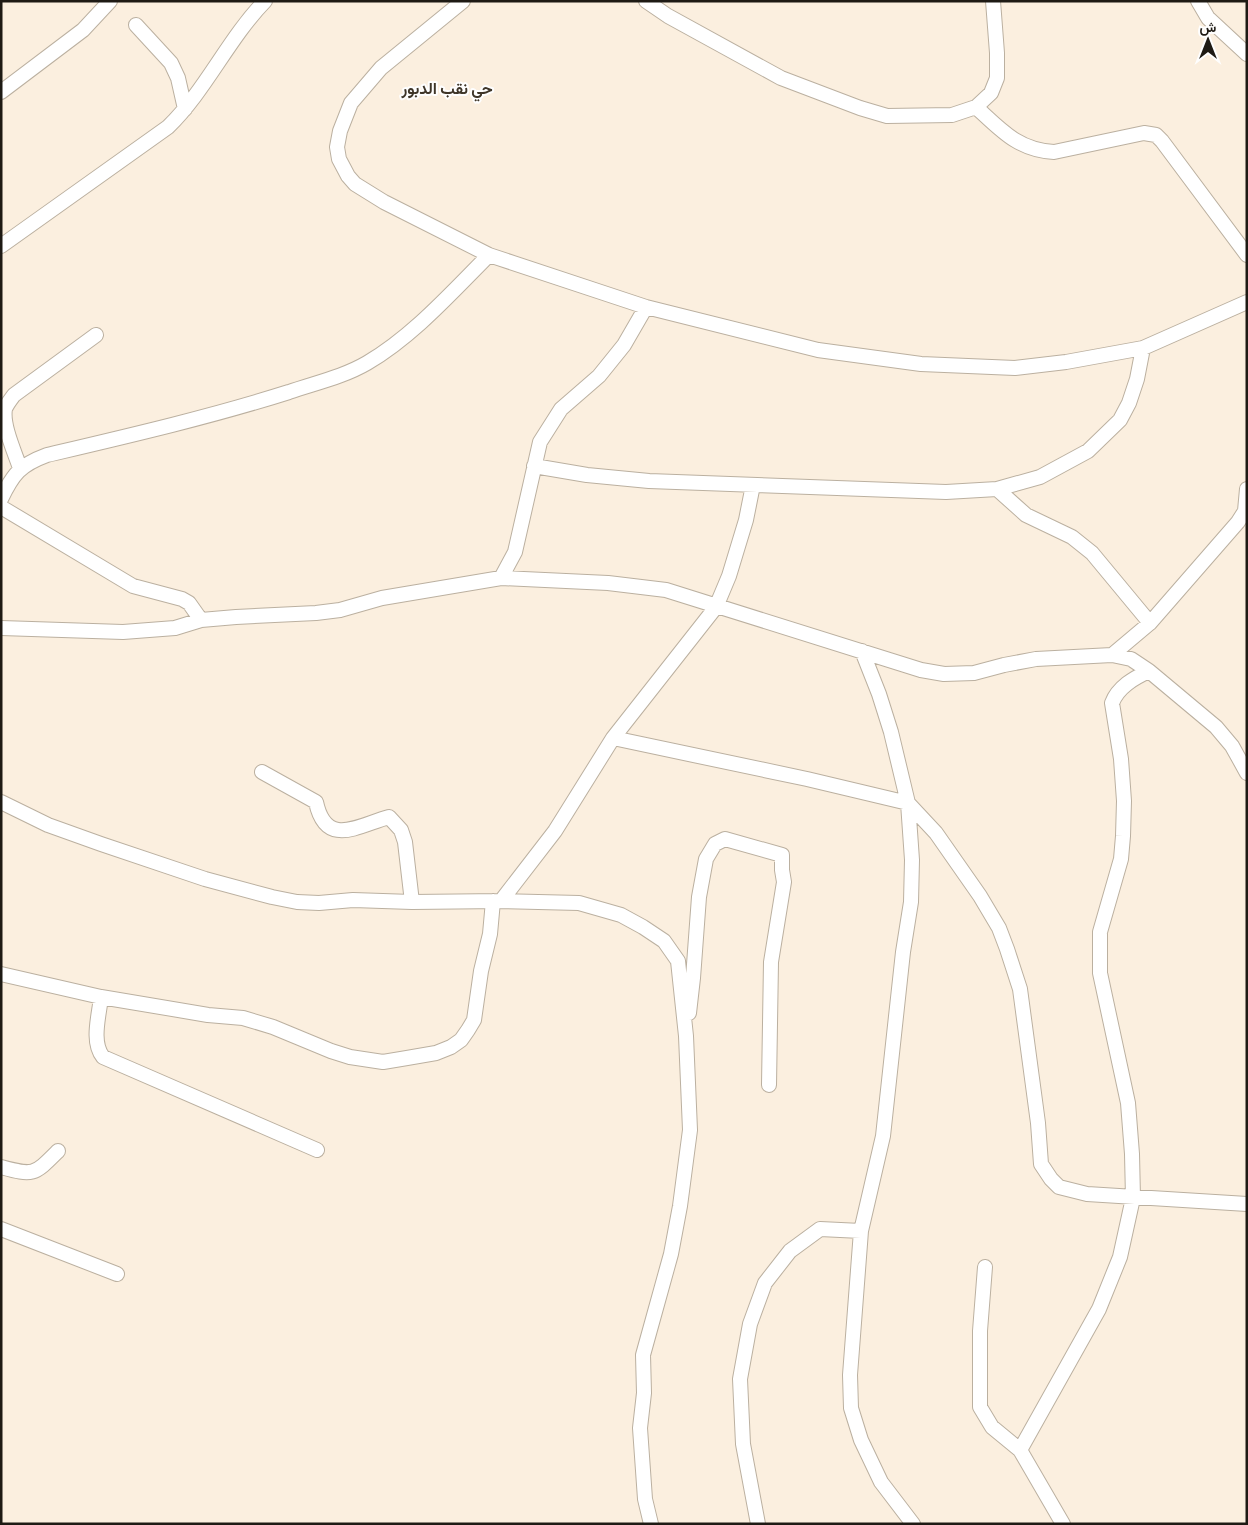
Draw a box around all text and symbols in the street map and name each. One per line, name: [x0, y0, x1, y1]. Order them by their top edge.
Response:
north arrow: [1183, 15, 1233, 65]
text: ش: [1200, 18, 1217, 36]
district label: حي نقب الدبور: [400, 78, 493, 102]

